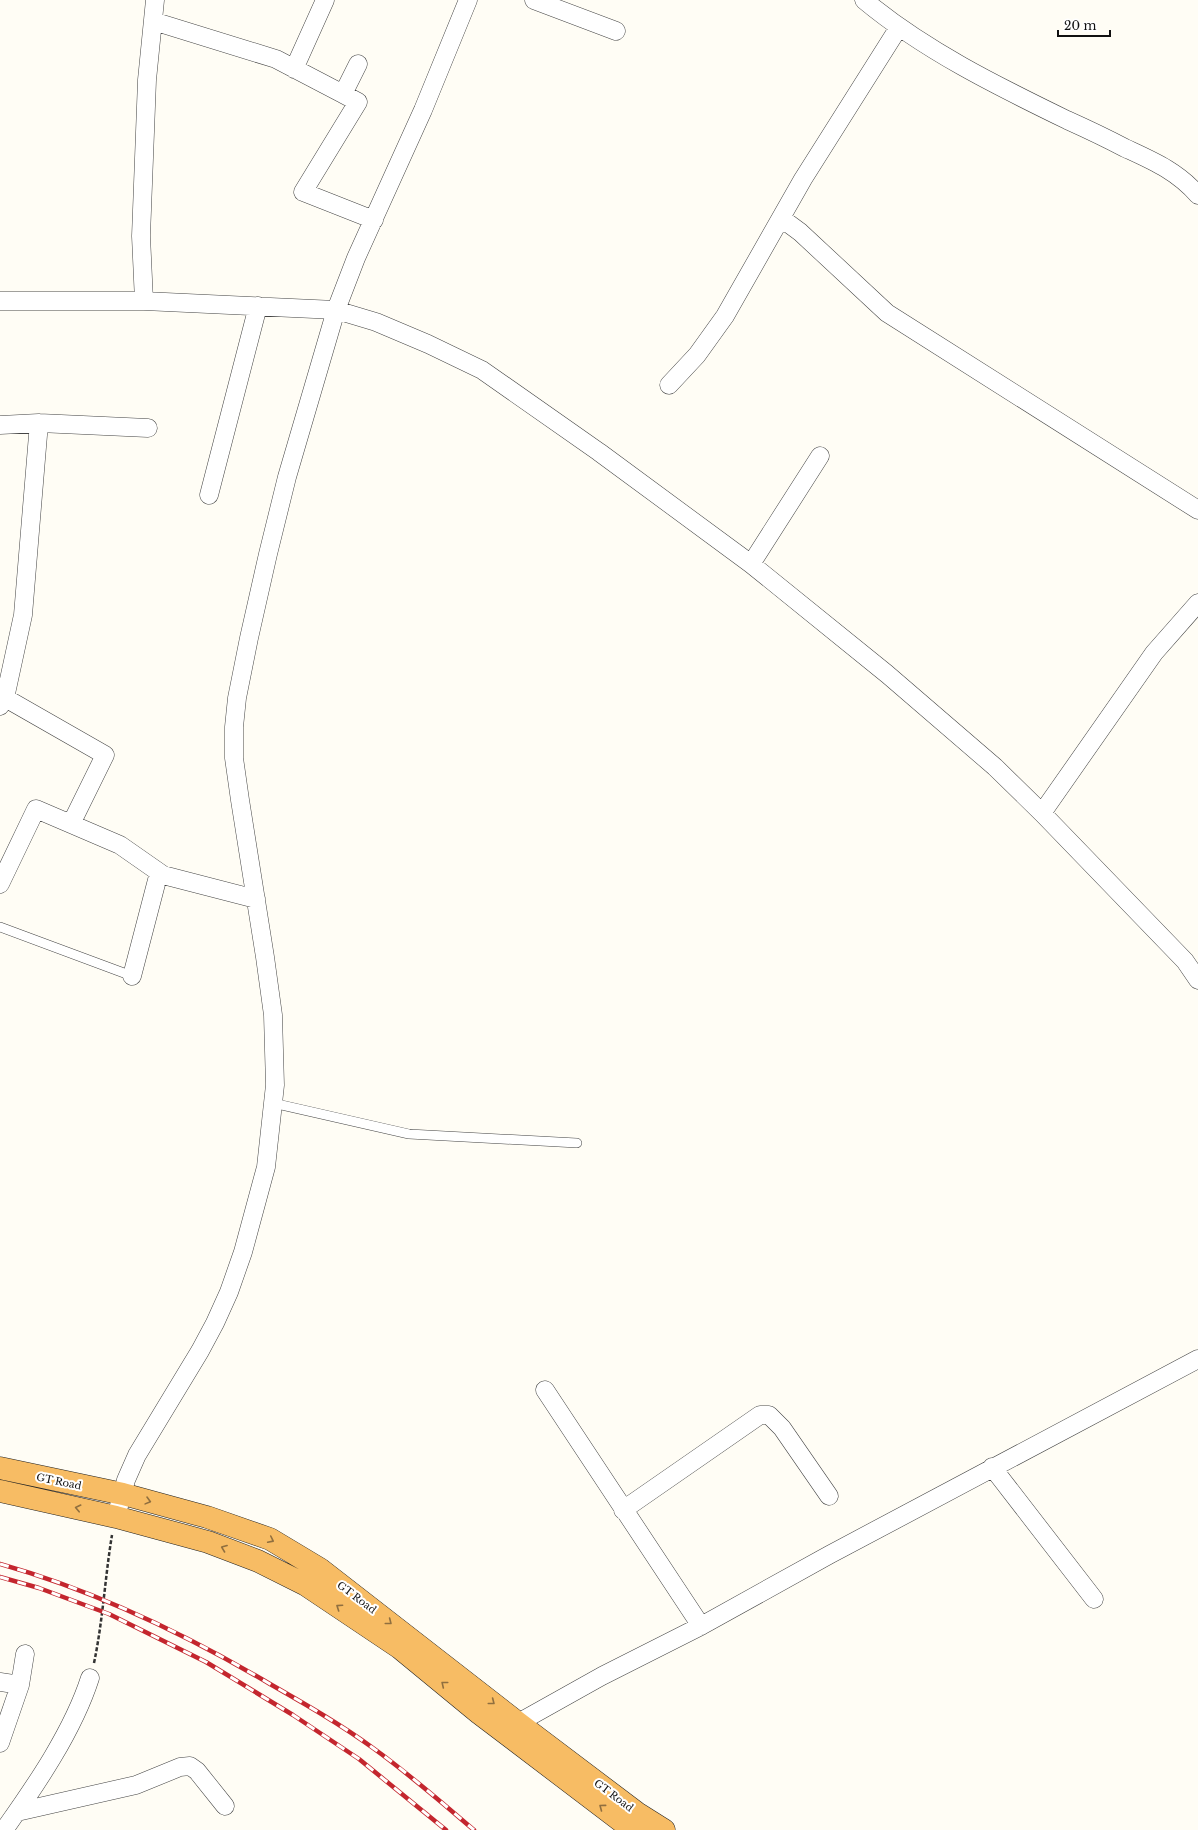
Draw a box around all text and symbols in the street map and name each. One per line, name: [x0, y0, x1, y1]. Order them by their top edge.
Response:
scale bar: [1058, 12, 1110, 38]
text: 20 m: [1064, 18, 1096, 33]
street label: GT Road: [35, 1470, 83, 1493]
one-way arrow: [144, 1496, 151, 1504]
one-way arrow: [74, 1505, 81, 1513]
one-way arrow: [267, 1536, 274, 1543]
one-way arrow: [221, 1545, 228, 1553]
street label: GT Road: [335, 1578, 379, 1617]
one-way arrow: [337, 1605, 344, 1612]
one-way arrow: [385, 1617, 392, 1624]
one-way arrow: [441, 1682, 449, 1689]
one-way arrow: [487, 1698, 494, 1705]
street label: GT Road: [592, 1776, 636, 1815]
one-way arrow: [600, 1804, 607, 1811]

